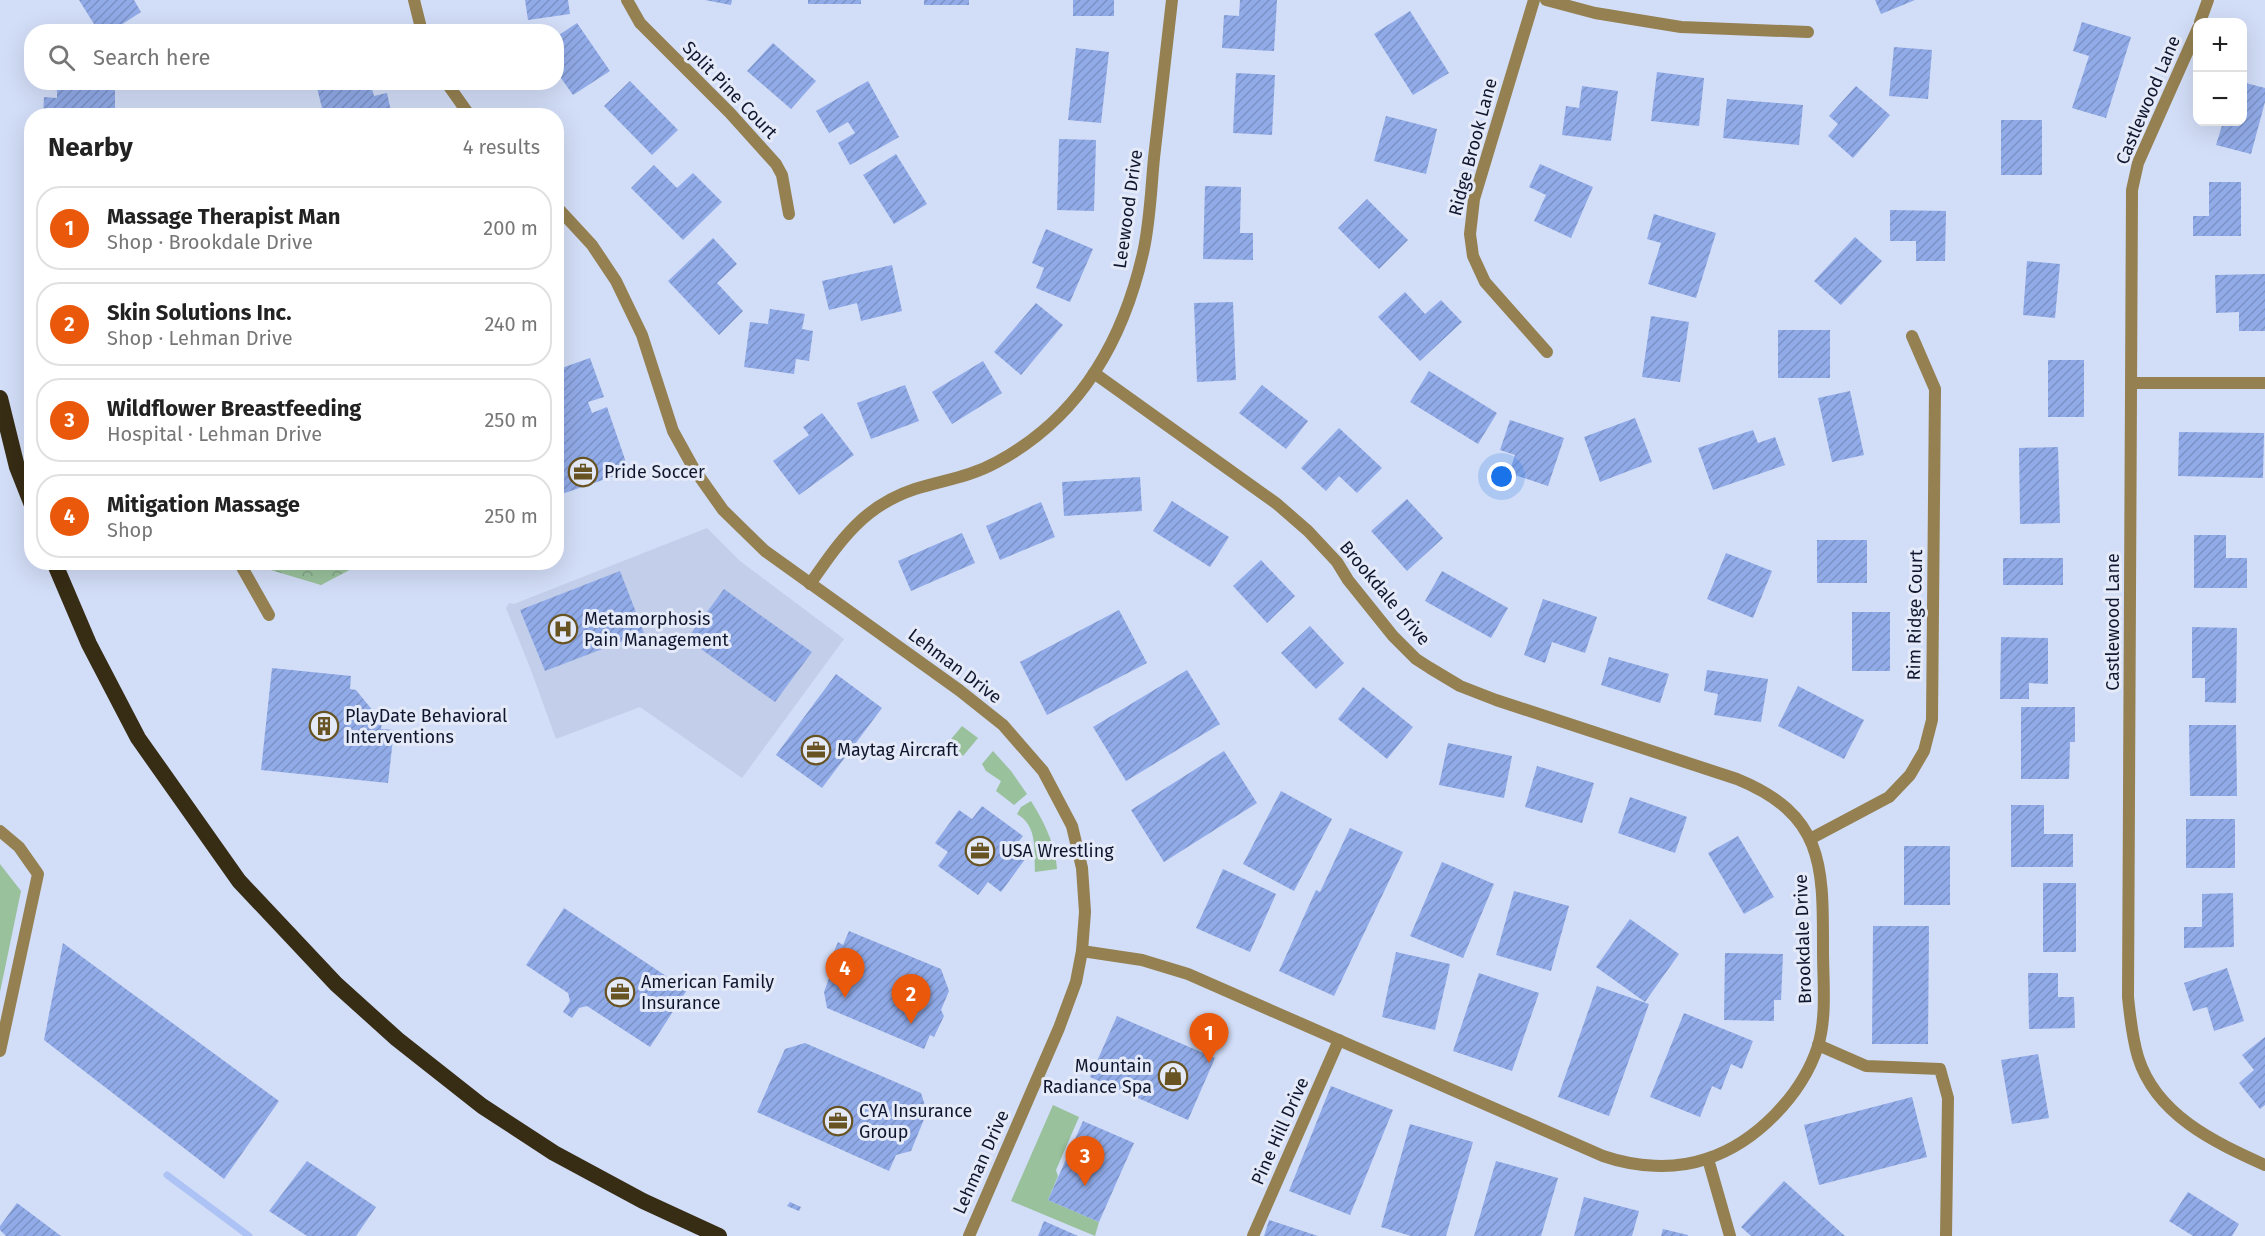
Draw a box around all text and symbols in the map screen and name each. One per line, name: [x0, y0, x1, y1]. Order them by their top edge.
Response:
map controls: [2193, 18, 2247, 126]
button: +: [2193, 18, 2247, 72]
search box: [24, 24, 564, 90]
street label: Castlewood Lane: [2111, 32, 2185, 168]
street label: Split Pine Court: [678, 37, 782, 144]
icon: search: [45, 41, 78, 74]
text: Search here: [93, 44, 211, 71]
button: −: [2193, 72, 2247, 126]
street label: Ridge Brook Lane: [1444, 76, 1502, 218]
text: Nearby: [48, 132, 133, 163]
text: 4 results: [463, 135, 540, 159]
street label: Leewood Drive: [1109, 148, 1147, 270]
text: Massage Therapist Man: [107, 203, 340, 230]
text: 1: [65, 216, 74, 240]
text: 200 m: [483, 216, 538, 240]
text: Shop · Brookdale Drive: [107, 230, 313, 254]
text: Skin Solutions Inc.: [107, 299, 292, 326]
text: 2: [64, 312, 75, 336]
text: 240 m: [484, 312, 538, 336]
text: Shop · Lehman Drive: [107, 326, 293, 350]
text: Wildflower Breastfeeding: [107, 395, 361, 422]
text: 3: [64, 408, 75, 432]
text: 250 m: [484, 408, 538, 432]
text: Hospital · Lehman Drive: [107, 422, 322, 446]
office icon: Pride Soccer: [567, 456, 599, 488]
place label: Pride Soccer: [604, 461, 705, 483]
your location: [1487, 462, 1516, 491]
text: Mitigation Massage: [107, 491, 300, 518]
text: 4: [64, 504, 75, 528]
text: 250 m: [484, 504, 538, 528]
text: Shop: [107, 518, 153, 542]
street label: Brookdale Drive: [1335, 536, 1435, 650]
street label: Rim Ridge Court: [1903, 549, 1927, 681]
street label: Castlewood Lane: [2102, 553, 2124, 691]
place label: Metamorphosis Pain Management: [584, 608, 729, 651]
hospital icon: Metamorphosis Pain Management: [547, 613, 579, 645]
street label: Lehman Drive: [904, 624, 1006, 708]
place label: PlayDate Behavioral Interventions: [345, 705, 507, 748]
building icon: PlayDate Behavioral Interventions: [308, 710, 340, 742]
office icon: Maytag Aircraft: [800, 734, 832, 766]
place label: Maytag Aircraft: [837, 739, 959, 761]
office icon: USA Wrestling: [964, 835, 996, 867]
place label: USA Wrestling: [1001, 840, 1114, 862]
street label: Brookdale Drive: [1790, 874, 1816, 1004]
pin: 4: [826, 948, 864, 998]
place label: American Family Insurance: [641, 971, 774, 1014]
pin: 2: [892, 974, 930, 1024]
office icon: American Family Insurance: [604, 976, 636, 1008]
pin: 1: [1190, 1014, 1228, 1063]
place label: Mountain Radiance Spa: [1042, 1055, 1152, 1098]
shop icon: Mountain Radiance Spa: [1157, 1060, 1189, 1092]
street label: Pine Hill Drive: [1246, 1074, 1314, 1188]
place label: CYA Insurance Group: [859, 1100, 972, 1143]
office icon: CYA Insurance Group: [822, 1105, 854, 1137]
street label: Lehman Drive: [948, 1107, 1014, 1217]
pin: 3: [1066, 1136, 1104, 1186]

